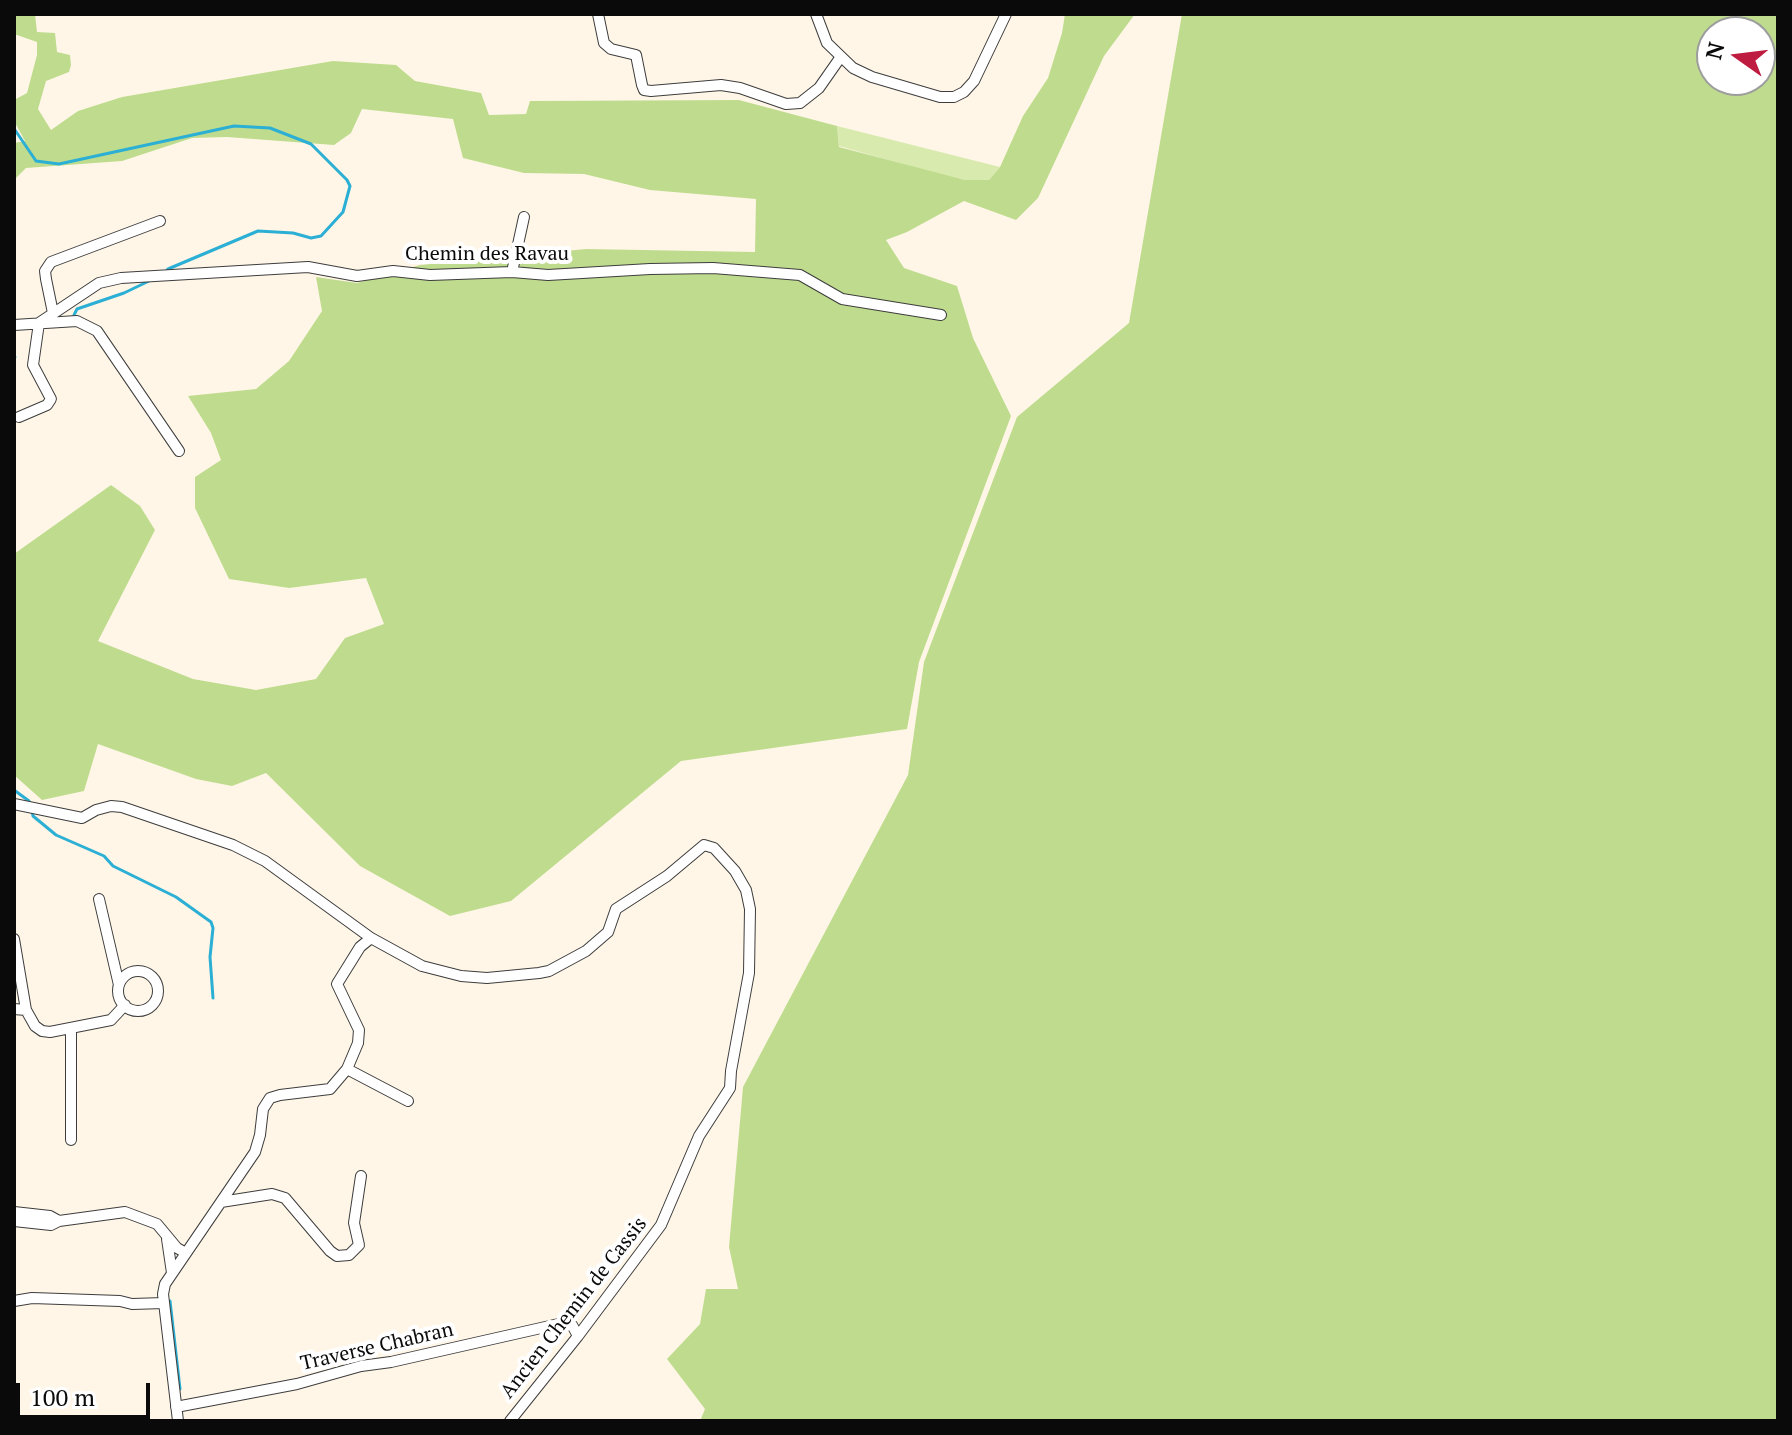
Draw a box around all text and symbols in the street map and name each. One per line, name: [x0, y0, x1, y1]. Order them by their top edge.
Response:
north arrow: [1696, 16, 1776, 96]
text: N: [1698, 39, 1730, 62]
street label: Chemin des Ravau: [405, 242, 569, 266]
street label: Ancien Chemin de Cassis: [496, 1213, 652, 1403]
street label: Traverse Chabran: [298, 1318, 456, 1376]
scale bar: [20, 1367, 154, 1417]
text: 100 m: [30, 1381, 95, 1413]

